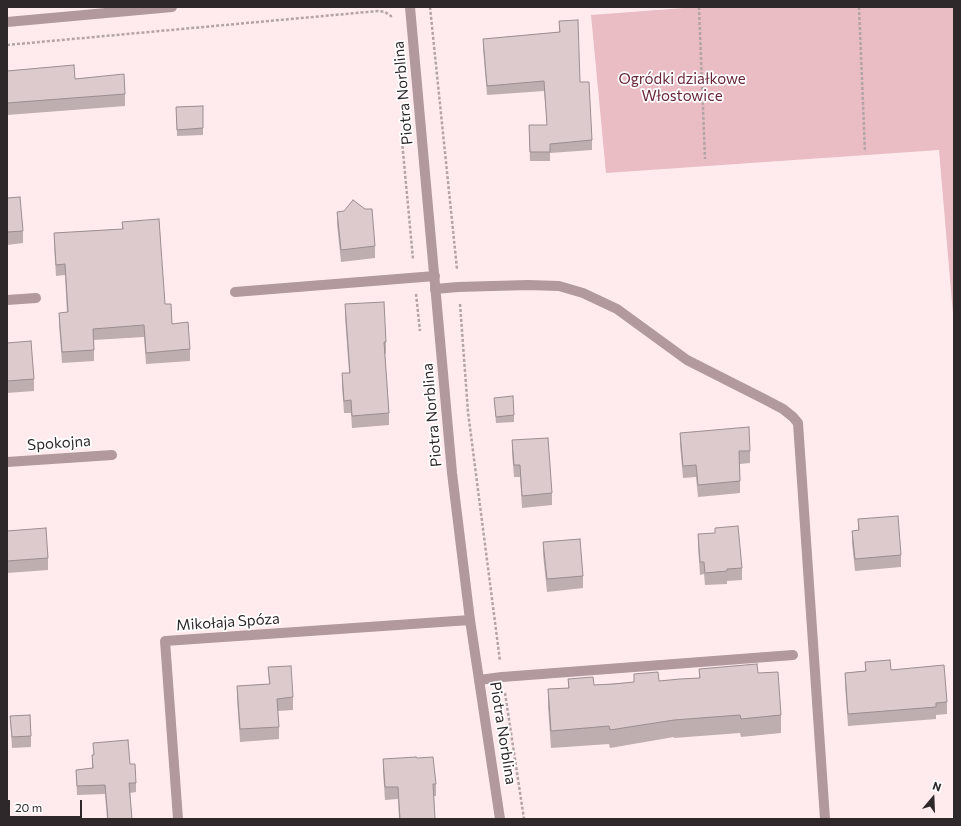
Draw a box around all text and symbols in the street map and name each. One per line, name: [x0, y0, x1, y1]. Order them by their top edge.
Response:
street label: Piotra Norblina: [389, 40, 417, 146]
park label: Ogródki działkowe Włostowice: [618, 70, 746, 105]
street label: Piotra Norblina: [418, 362, 446, 468]
street label: Spokojna: [27, 432, 91, 454]
street label: Mikołaja Spóza: [176, 609, 280, 635]
street label: Piotra Norblina: [486, 680, 520, 786]
north arrow: [913, 778, 953, 818]
text: N: [931, 779, 943, 794]
scale bar: [10, 792, 84, 818]
text: 20 m: [15, 800, 42, 814]

